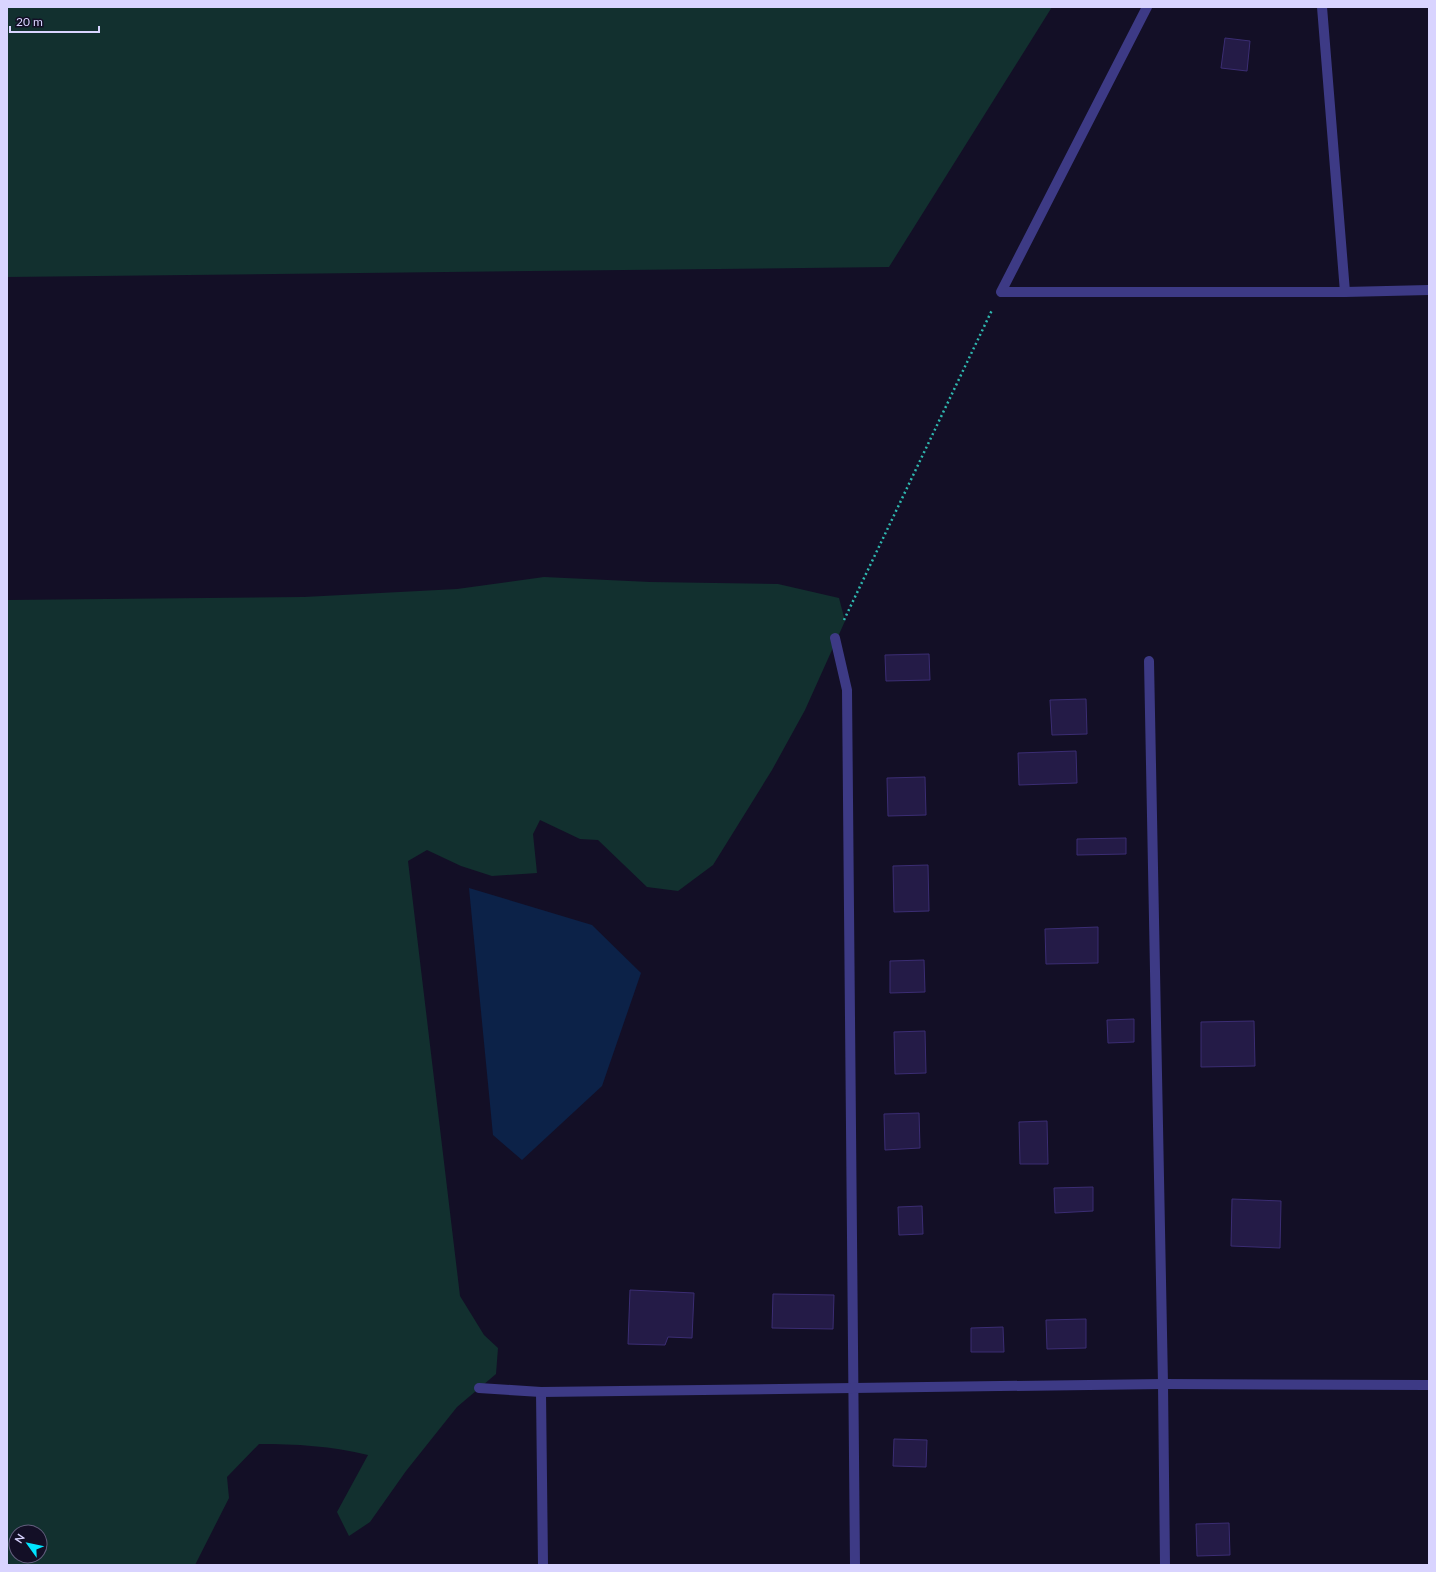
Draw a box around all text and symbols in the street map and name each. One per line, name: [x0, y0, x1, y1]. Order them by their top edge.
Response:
scale bar: [10, 8, 99, 34]
text: 20 m: [16, 14, 43, 29]
north arrow: [8, 1524, 48, 1564]
text: N: [11, 1531, 27, 1545]

